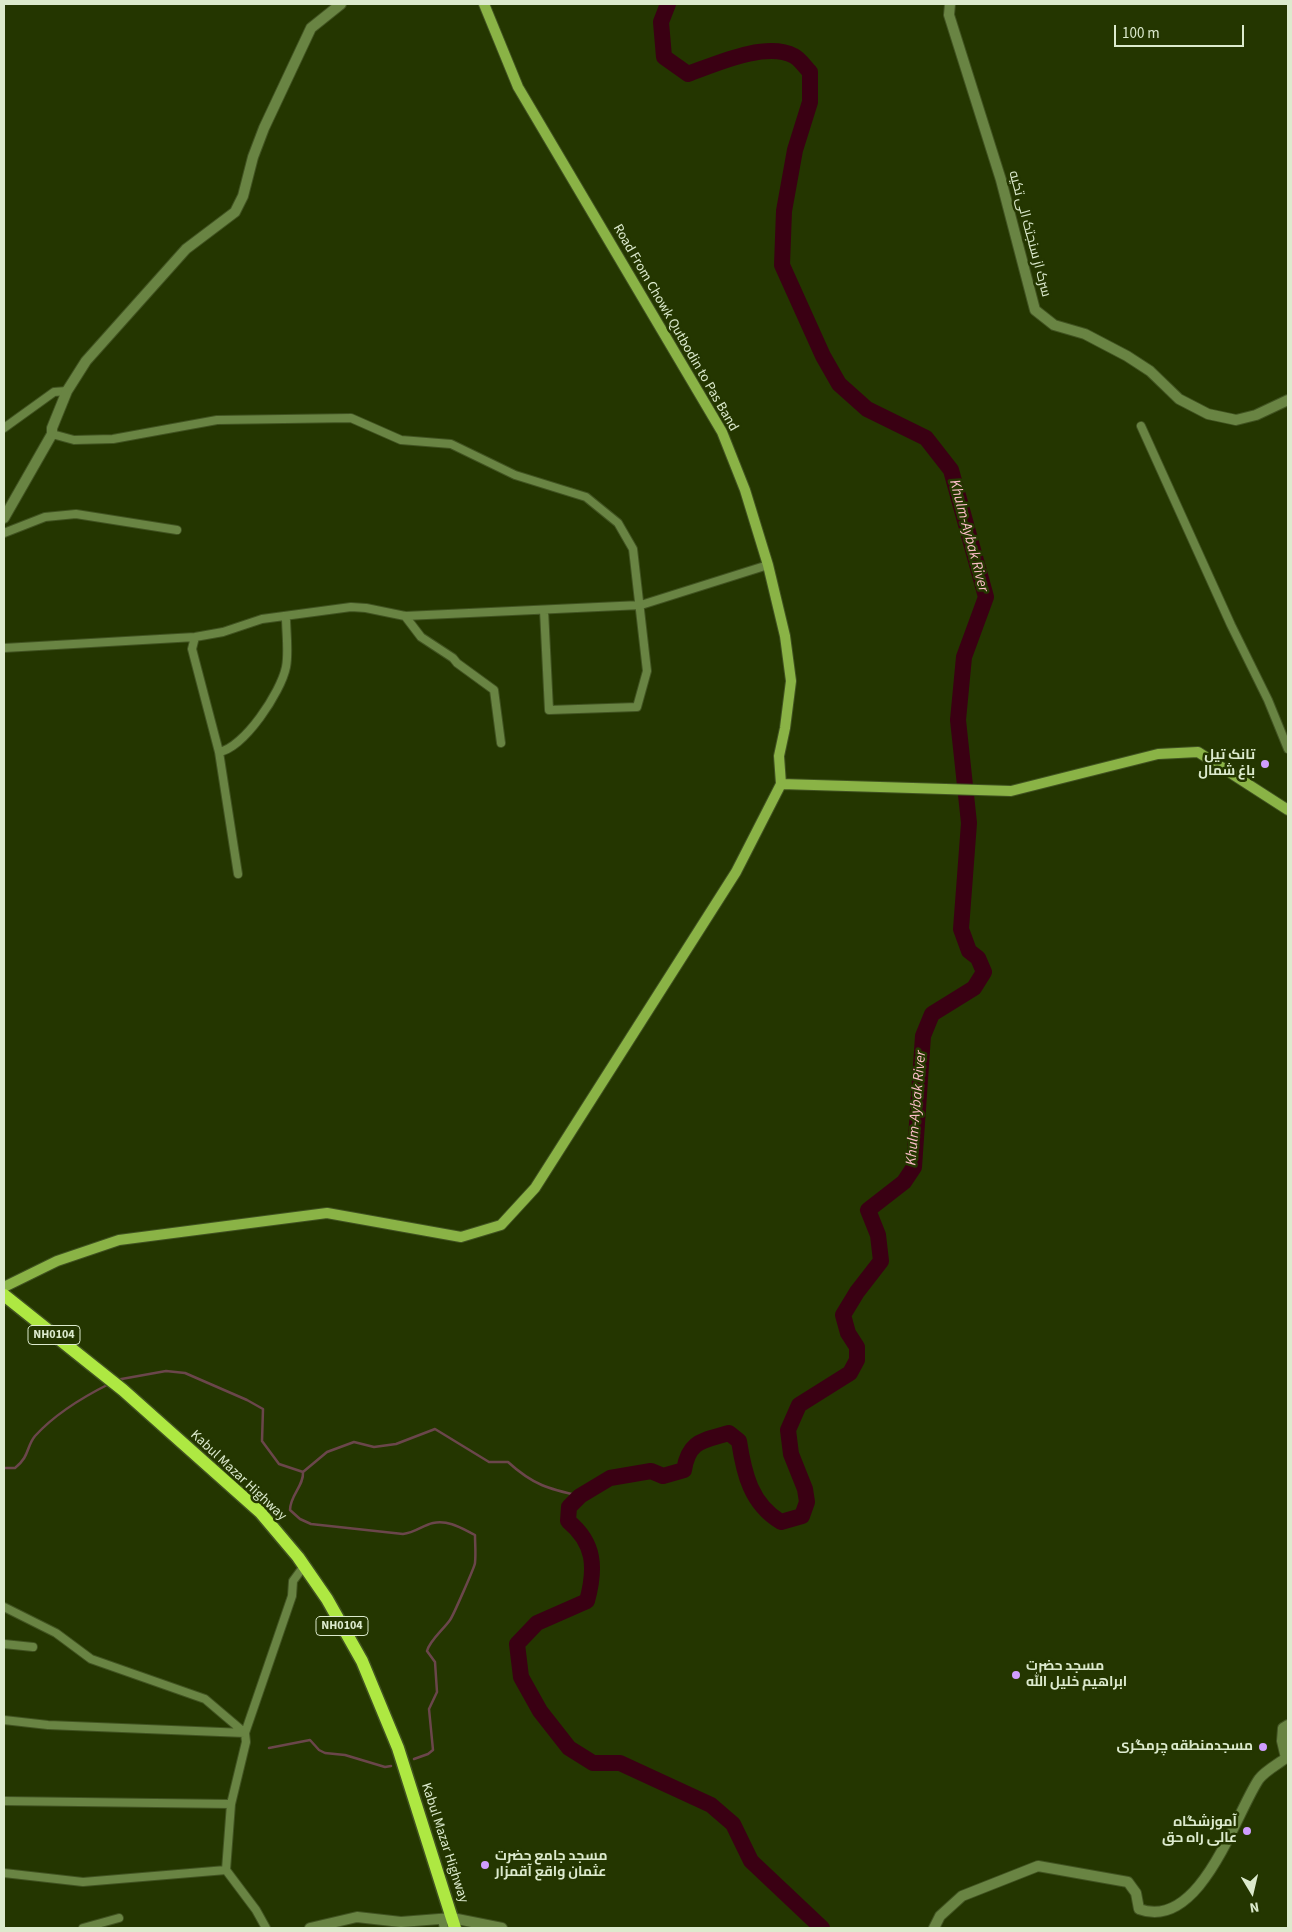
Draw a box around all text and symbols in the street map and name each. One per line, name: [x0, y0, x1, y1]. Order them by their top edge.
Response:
scale bar: [1117, 15, 1247, 47]
text: 100 m: [1122, 23, 1160, 44]
street label: سرک از سنجتک الی تکیه: [1004, 169, 1054, 299]
street label: Road From Chowk Qutbodin to Pas Band: [609, 221, 741, 435]
water label: Khulm-Aybak River: [944, 478, 992, 594]
place label: تانک تیل باغ شمال: [1198, 748, 1255, 780]
marker: تانک تیل باغ شمال: [1259, 758, 1271, 770]
water label: Khulm-Aybak River: [903, 1050, 931, 1166]
road number: NH0104: [28, 1326, 80, 1344]
street label: Kabul Mazar Highway: [186, 1427, 290, 1525]
road number: NH0104: [316, 1616, 368, 1635]
place label: مسجد حضرت ابراهیم خلیل الله: [1026, 1659, 1127, 1691]
marker: مسجد حضرت ابراهیم خلیل الله: [1010, 1669, 1022, 1681]
place label: مسجدمنطقه چرمگری: [1117, 1739, 1253, 1755]
marker: مسجدمنطقه چرمگری: [1257, 1741, 1269, 1753]
street label: Kabul Mazar Highway: [417, 1781, 471, 1905]
place label: آموزشگاه عالی راه حق: [1162, 1815, 1237, 1848]
marker: آموزشگاه عالی راه حق: [1241, 1825, 1253, 1837]
place label: مسجد جامع حضرت عثمان واقع آقمزار: [495, 1849, 607, 1881]
marker: مسجد جامع حضرت عثمان واقع آقمزار: [479, 1859, 491, 1871]
north arrow: [1227, 1867, 1277, 1917]
text: N: [1248, 1896, 1261, 1917]

